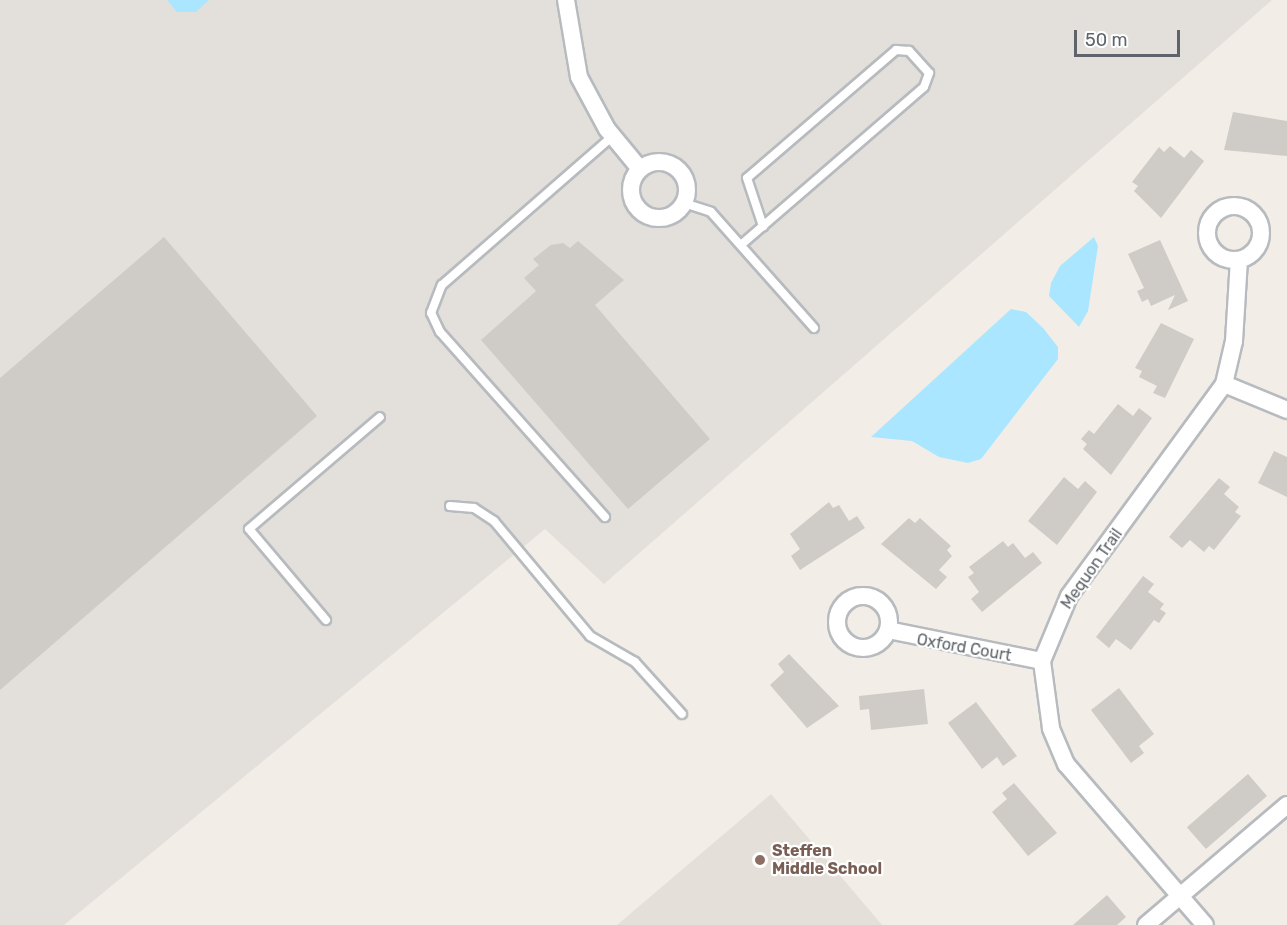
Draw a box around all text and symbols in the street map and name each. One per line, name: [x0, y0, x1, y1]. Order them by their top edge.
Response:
scale bar: [1077, 18, 1184, 56]
text: 50 m: [1085, 29, 1128, 51]
street label: Mequon Trail: [1057, 525, 1127, 613]
street label: Oxford Court: [915, 630, 1013, 666]
place label: Steffen Middle School: [772, 841, 882, 879]
marker: Steffen Middle School: [753, 853, 767, 867]

